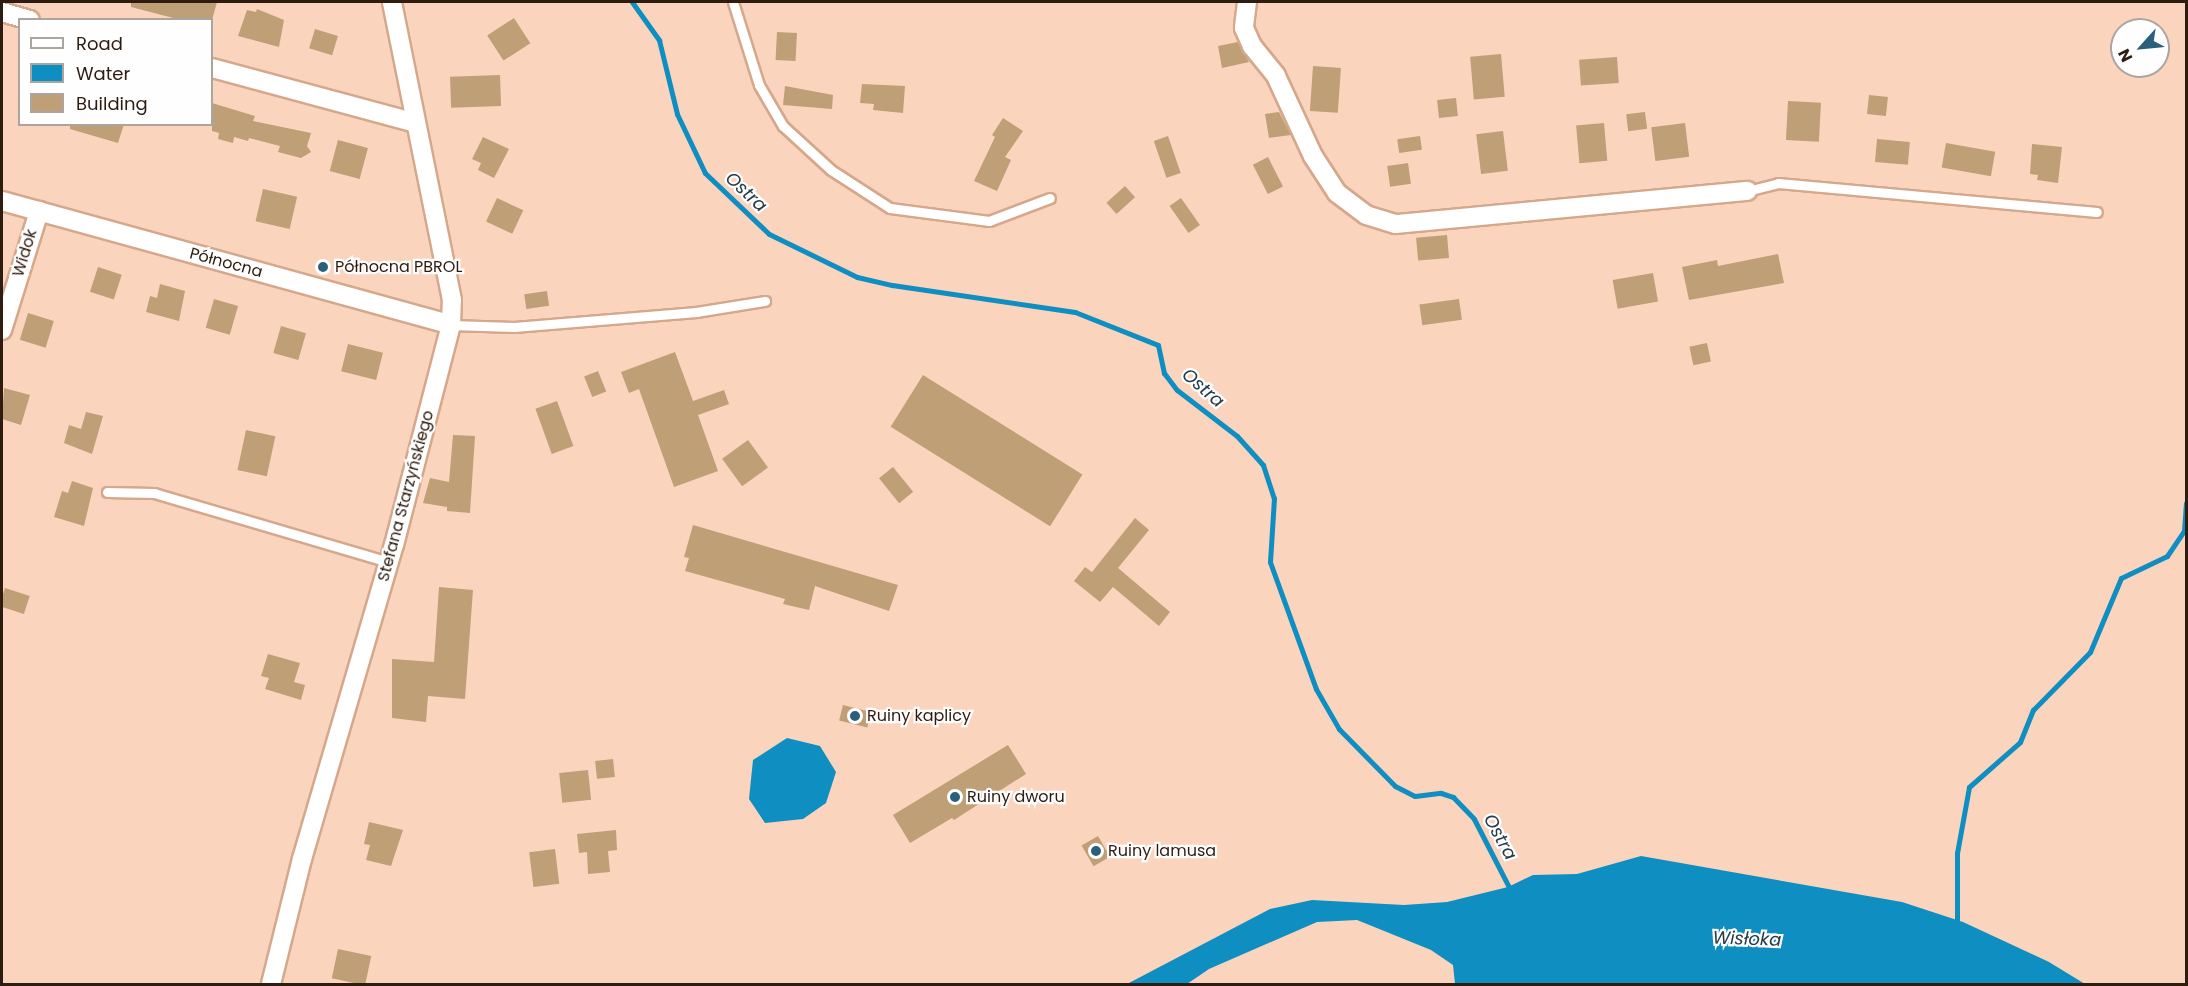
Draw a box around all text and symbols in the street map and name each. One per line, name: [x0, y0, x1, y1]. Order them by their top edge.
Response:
legend: [18, 18, 213, 126]
north arrow: [2110, 18, 2170, 78]
text: Road: [76, 31, 123, 56]
text: N: [2112, 45, 2138, 66]
text: Water: [76, 61, 130, 86]
text: Building: [76, 91, 148, 116]
water label: Ostra: [721, 167, 771, 217]
street label: Widok: [9, 227, 41, 279]
street label: Północna: [187, 244, 265, 282]
place label: Północna PBROL: [335, 257, 462, 277]
marker: Północna PBROL: [316, 260, 330, 274]
water label: Ostra: [1177, 364, 1229, 412]
street label: Stefana Starzyńskiego: [374, 408, 438, 584]
place label: Ruiny kaplicy: [867, 706, 971, 726]
marker: Ruiny kaplicy: [848, 709, 862, 723]
place label: Ruiny dworu: [967, 787, 1065, 807]
marker: Ruiny dworu: [948, 790, 962, 804]
water label: Ostra: [1479, 810, 1521, 864]
place label: Ruiny lamusa: [1108, 841, 1216, 861]
marker: Ruiny lamusa: [1089, 844, 1103, 858]
water label: Wisłoka: [1712, 927, 1782, 951]

